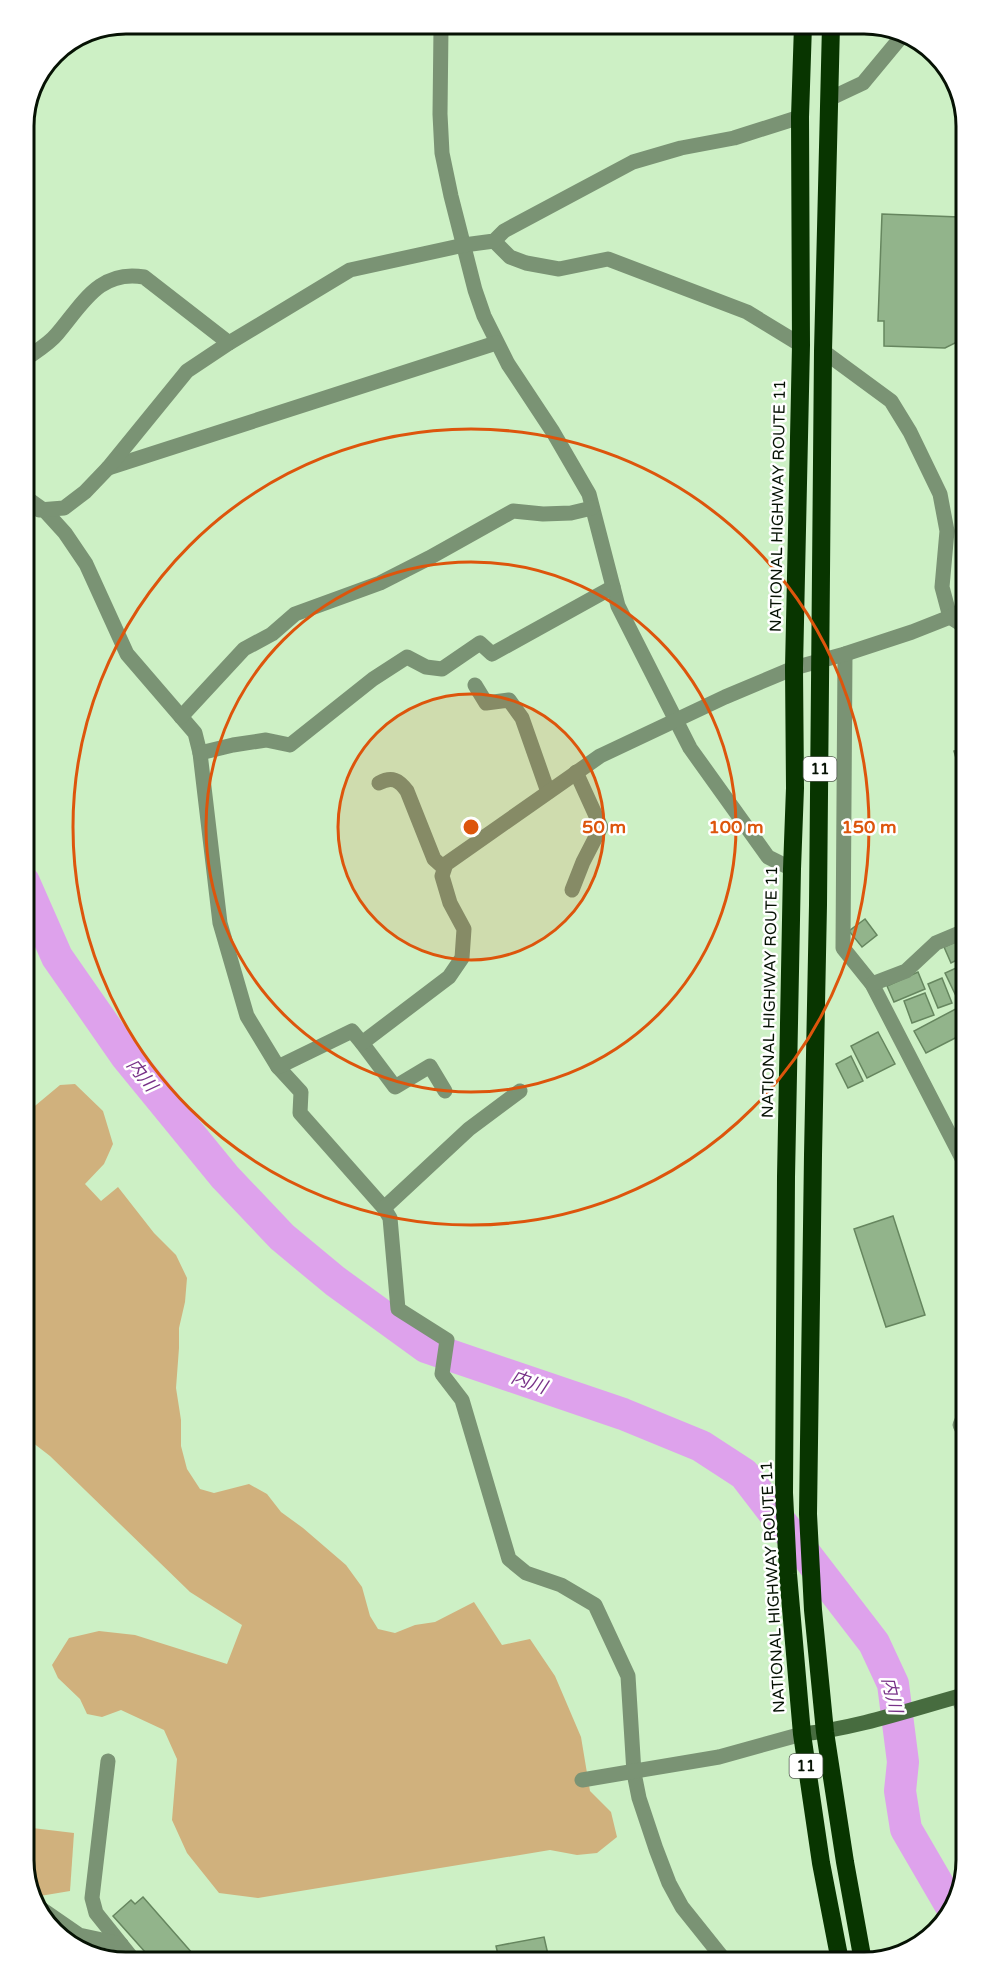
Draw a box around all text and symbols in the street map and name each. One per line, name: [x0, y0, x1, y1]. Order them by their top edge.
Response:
street label: NATIONAL HIGHWAY ROUTE 11: [766, 380, 790, 632]
road number: 11: [804, 757, 836, 781]
text: 50 m: [582, 816, 626, 838]
text: 100 m: [708, 816, 764, 838]
text: 150 m: [841, 816, 897, 838]
centre of rings: [461, 817, 481, 837]
street label: NATIONAL HIGHWAY ROUTE 11: [758, 866, 782, 1118]
water label: 内川: [122, 1054, 163, 1097]
water label: 内川: [508, 1366, 551, 1399]
street label: NATIONAL HIGHWAY ROUTE 11: [756, 1460, 790, 1714]
water label: 内川: [877, 1675, 907, 1717]
road number: 11: [790, 1754, 822, 1778]

